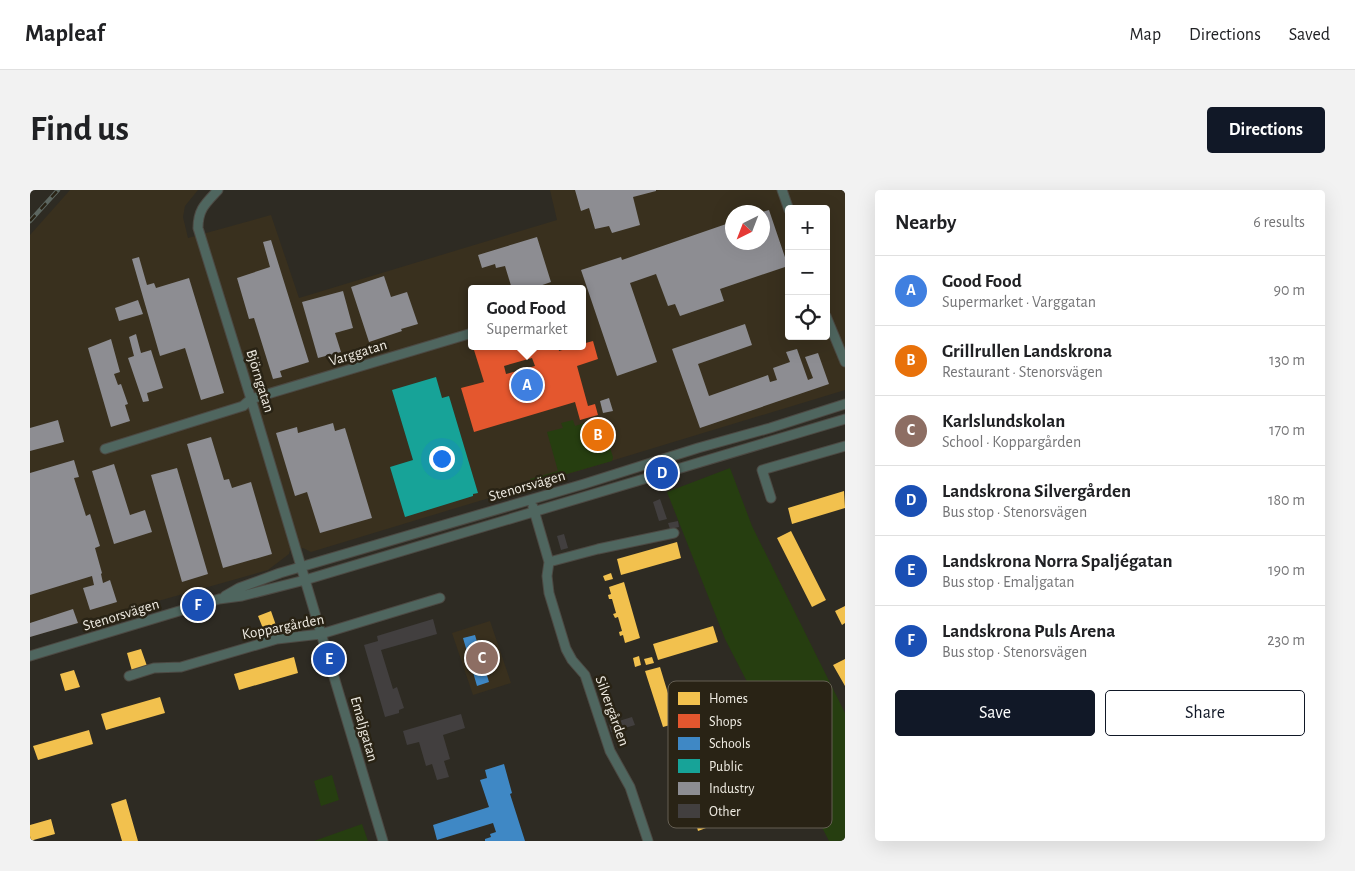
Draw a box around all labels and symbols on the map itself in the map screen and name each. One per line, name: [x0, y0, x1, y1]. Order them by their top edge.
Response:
north arrow: [725, 205, 770, 250]
street label: Varggatan: [327, 337, 389, 369]
street label: Björngatan: [243, 348, 277, 414]
pin: A: [511, 366, 543, 404]
pin: B: [582, 416, 614, 454]
your location: [429, 446, 455, 472]
pin: D: [646, 454, 678, 492]
street label: Stenorsvägen: [487, 468, 567, 504]
pin: F: [182, 586, 214, 624]
street label: Stenorsvägen: [81, 596, 161, 634]
street label: Koppargården: [241, 612, 325, 642]
pin: C: [466, 639, 498, 677]
pin: E: [313, 640, 345, 678]
street label: Silvergården: [592, 674, 632, 748]
legend: [668, 681, 832, 828]
text: Homes: [709, 692, 748, 706]
street label: Emaljgatan: [348, 695, 380, 763]
text: Shops: [709, 715, 742, 729]
text: Schools: [709, 737, 750, 751]
text: Public: [709, 760, 743, 774]
text: Industry: [709, 782, 755, 796]
text: Other: [709, 805, 741, 819]

